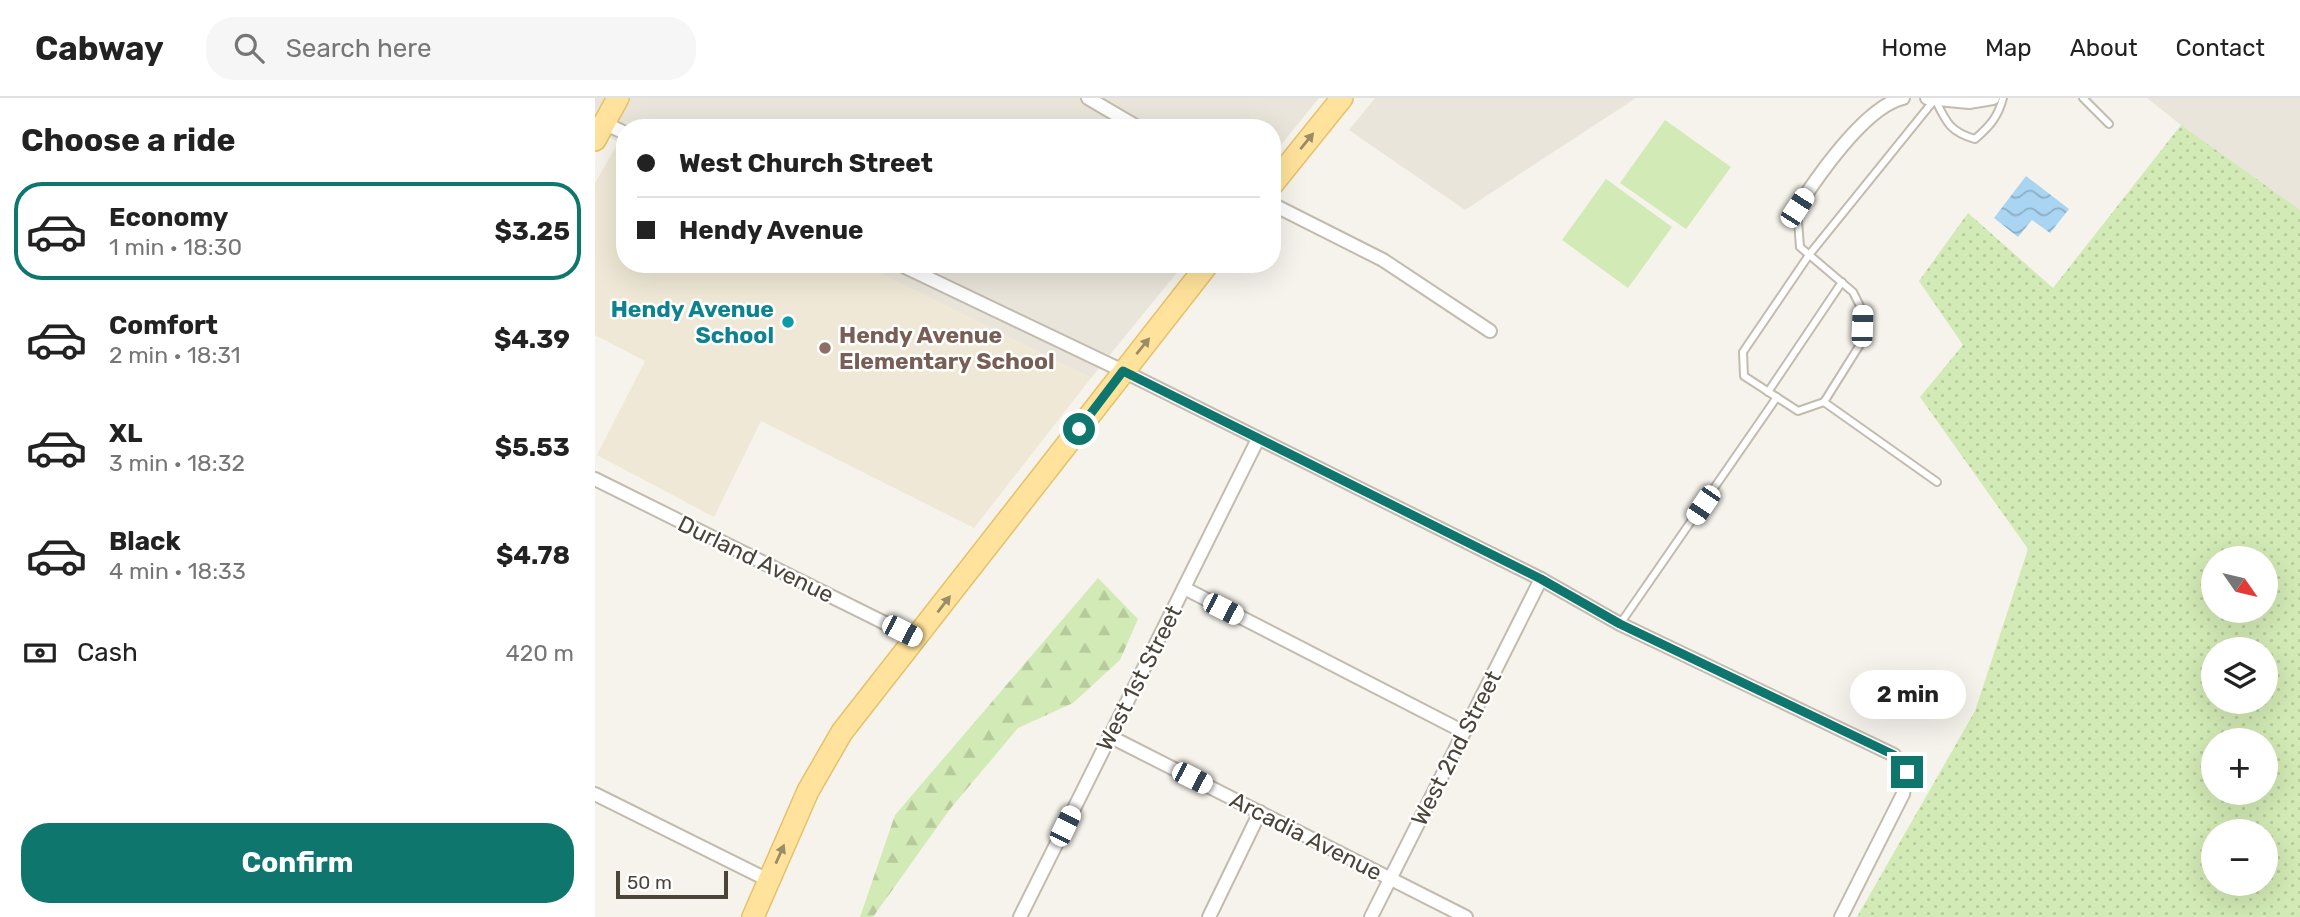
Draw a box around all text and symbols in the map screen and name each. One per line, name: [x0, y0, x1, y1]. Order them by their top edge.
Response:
search box: [206, 17, 696, 80]
text: Cabway: [35, 29, 164, 68]
icon: search: [230, 29, 268, 67]
text: Search here: [286, 33, 432, 64]
text: Home: [1881, 34, 1947, 62]
text: Map: [1985, 34, 2032, 62]
text: About: [2070, 34, 2138, 62]
text: Contact: [2176, 34, 2265, 62]
text: Choose a ride: [21, 121, 235, 159]
one-way arrow: [1300, 133, 1315, 151]
text: West Church Street: [679, 148, 933, 179]
car: [1777, 185, 1818, 231]
icon: car: [25, 200, 88, 263]
text: Economy: [109, 202, 228, 233]
text: Hendy Avenue: [679, 215, 864, 246]
text: $3.25: [494, 216, 570, 247]
text: 1 min · 18:30: [109, 233, 242, 261]
place label: Hendy Avenue School: [611, 295, 774, 349]
car: [1851, 305, 1874, 347]
icon: car: [25, 308, 88, 371]
text: Comfort: [109, 310, 218, 341]
marker: Hendy Avenue School: [780, 314, 796, 330]
place label: Hendy Avenue Elementary School: [839, 321, 1055, 375]
text: $4.39: [494, 324, 570, 355]
one-way arrow: [1135, 338, 1150, 356]
marker: Hendy Avenue Elementary School: [817, 340, 833, 356]
text: 2 min · 18:31: [109, 341, 241, 369]
route start: [1063, 413, 1095, 445]
icon: car: [25, 416, 88, 479]
text: XL: [109, 418, 142, 449]
text: $5.53: [495, 432, 570, 463]
text: 3 min · 18:32: [109, 449, 245, 477]
car: [1683, 482, 1724, 528]
street label: Durland Avenue: [673, 509, 839, 609]
icon: car: [25, 524, 88, 587]
text: Black: [109, 526, 181, 557]
text: $4.78: [496, 540, 570, 571]
north arrow: [2201, 546, 2279, 623]
map controls: [2201, 546, 2278, 896]
text: 4 min · 18:33: [109, 557, 246, 585]
car: [1200, 590, 1247, 628]
one-way arrow: [936, 595, 950, 613]
street label: West 1st Street: [1090, 600, 1188, 756]
car: [879, 612, 926, 650]
icon: cash: [21, 634, 59, 672]
text: Cash: [77, 637, 138, 668]
button: layers: [2201, 637, 2278, 714]
text: 420 m: [506, 639, 574, 667]
street label: West 2nd Street: [1405, 666, 1507, 830]
callout: 2 min: [1849, 670, 1965, 720]
text: 2 min: [1877, 680, 1939, 708]
button: +: [2201, 728, 2278, 805]
route end: [1891, 756, 1923, 788]
car: [1169, 759, 1216, 797]
street label: Arcadia Avenue: [1225, 786, 1387, 886]
car: [1047, 803, 1084, 849]
button: −: [2201, 819, 2278, 896]
button: Confirm: [21, 823, 574, 903]
one-way arrow: [775, 844, 786, 865]
scale bar: [616, 868, 728, 900]
text: 50 m: [627, 871, 672, 894]

